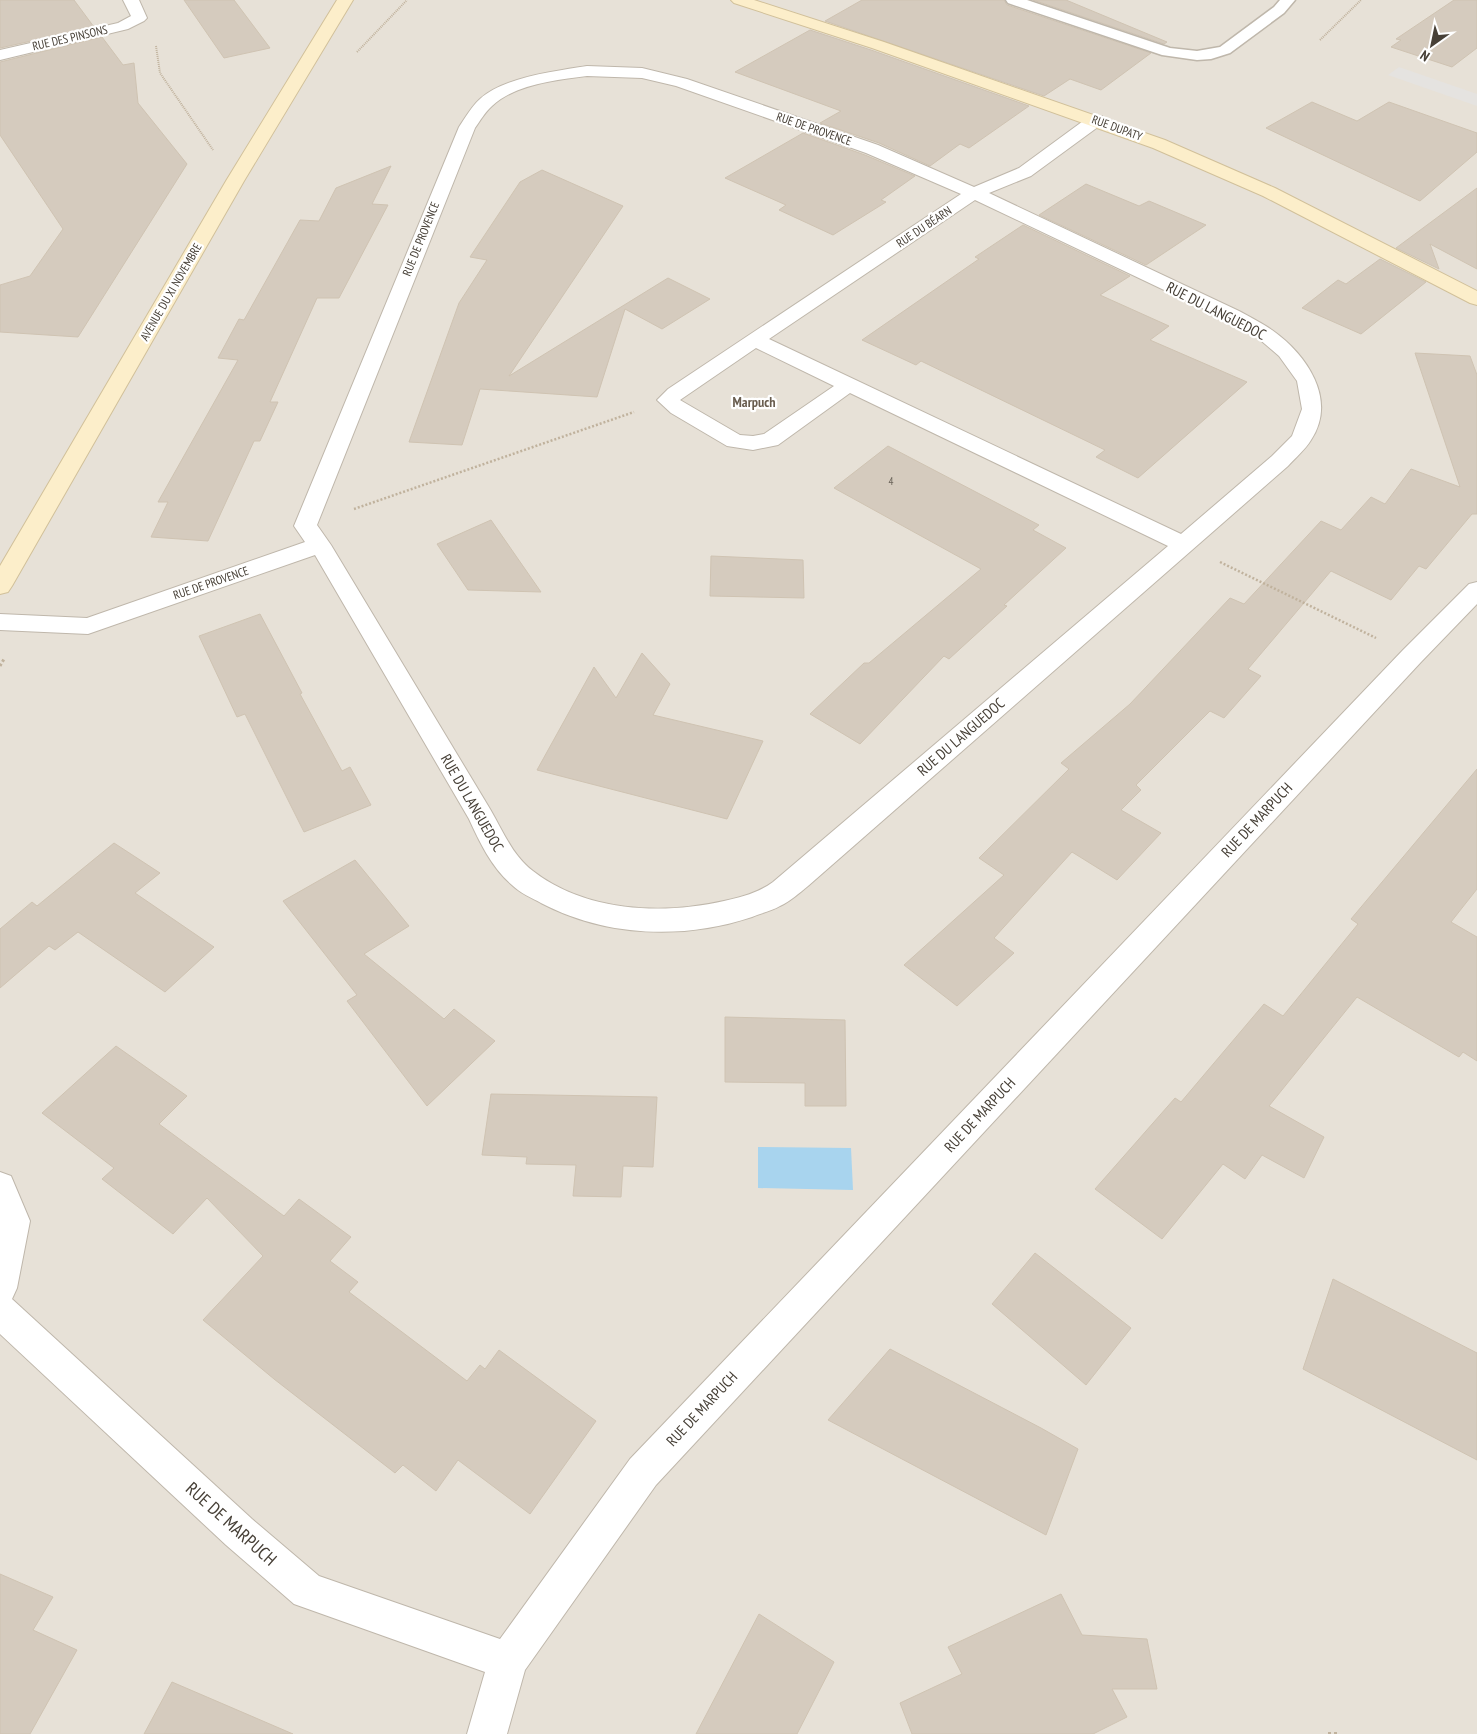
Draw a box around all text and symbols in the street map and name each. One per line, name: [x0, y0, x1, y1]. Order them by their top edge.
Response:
north arrow: [1407, 20, 1457, 70]
street label: RUE DES PINSONS: [31, 22, 109, 53]
text: N: [1417, 46, 1433, 66]
street label: RUE DE PROVENCE: [775, 109, 854, 148]
street label: RUE DUPATY: [1090, 111, 1145, 144]
street label: RUE DE PROVENCE: [399, 200, 442, 278]
street label: RUE DU BÉARN: [893, 203, 954, 251]
street label: AVENUE DU XI NOVEMBRE: [137, 240, 205, 343]
street label: RUE DU LANGUEDOC: [1163, 277, 1269, 344]
district label: Marpuch: [733, 393, 775, 411]
house number: 4: [889, 474, 894, 488]
street label: RUE DE PROVENCE: [171, 563, 250, 602]
street label: RUE DU LANGUEDOC: [913, 693, 1008, 780]
street label: RUE DU LANGUEDOC: [437, 751, 508, 855]
street label: RUE DE MARPUCH: [1217, 778, 1296, 861]
street label: RUE DE MARPUCH: [940, 1073, 1019, 1156]
street label: RUE DE MARPUCH: [662, 1367, 741, 1450]
street label: RUE DE MARPUCH: [181, 1477, 282, 1571]

